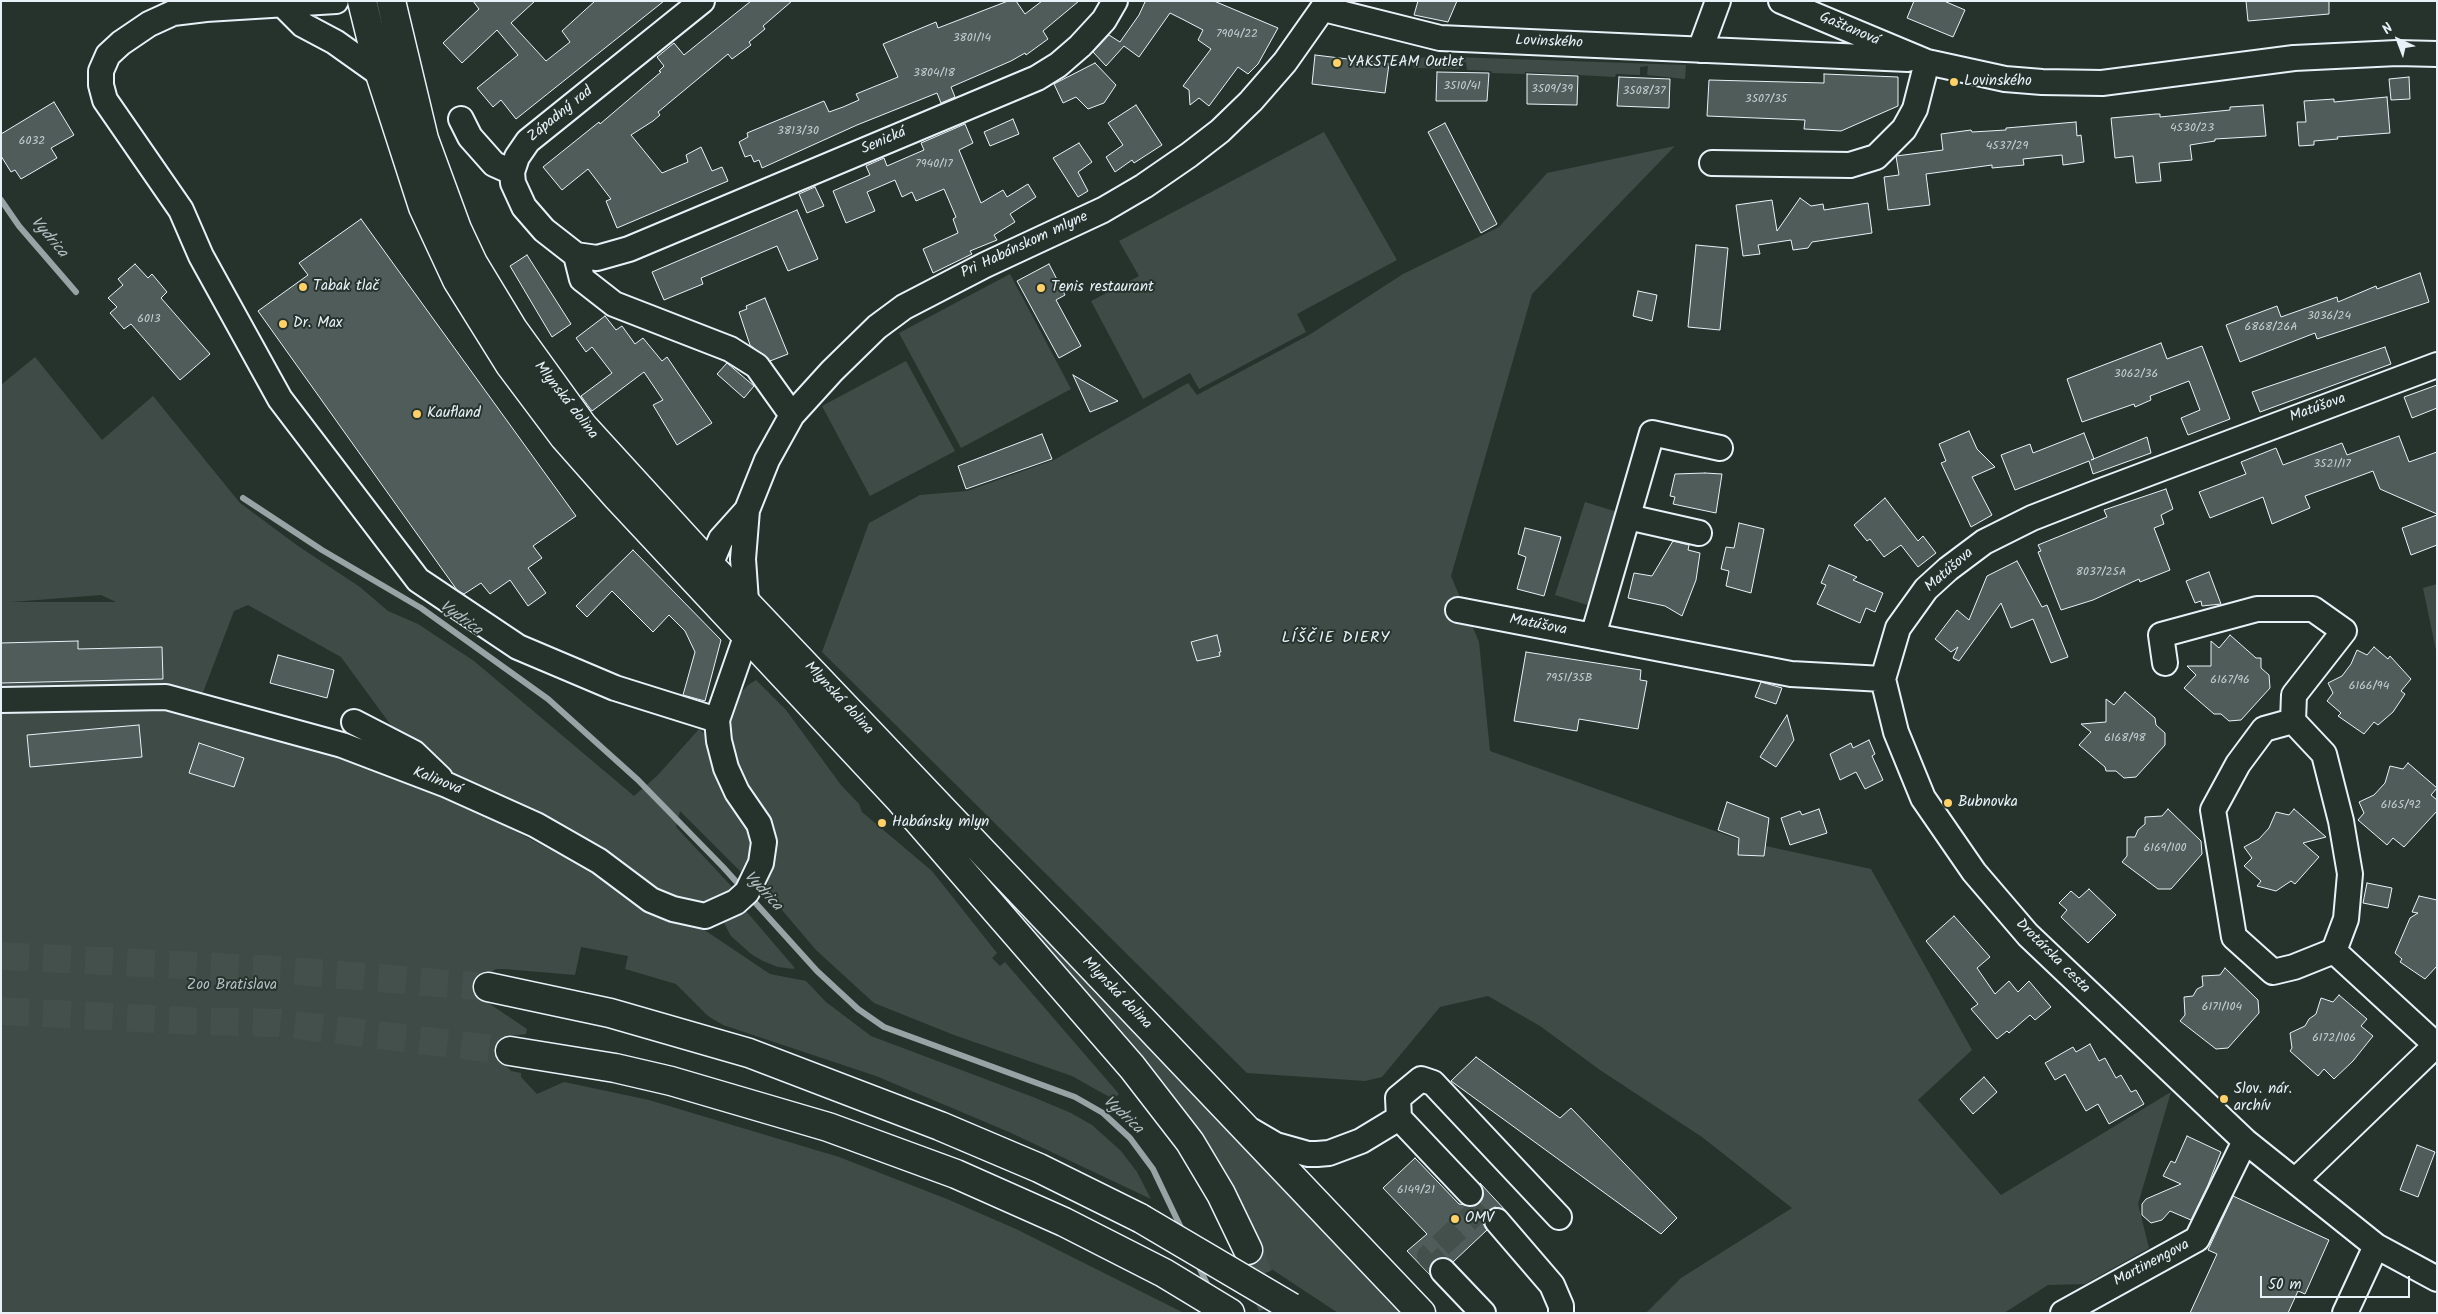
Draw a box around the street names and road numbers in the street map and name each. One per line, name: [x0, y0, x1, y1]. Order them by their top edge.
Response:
street label: Gaštanová: [1816, 9, 1882, 51]
street label: Lovinského: [1515, 33, 1583, 53]
street label: Západný rad: [525, 83, 597, 147]
street label: Senická: [859, 125, 909, 159]
street label: Pri Habánskom mlyne: [959, 209, 1091, 283]
street label: Mlynská dolina: [529, 359, 601, 443]
street label: Matúšova: [2287, 391, 2349, 427]
street label: Matúšova: [1922, 545, 1978, 597]
street label: Matúšova: [1508, 612, 1568, 640]
street label: Mlynská dolina: [799, 659, 877, 739]
street label: Kalinová: [410, 764, 464, 800]
street label: Drotárska cesta: [2011, 916, 2093, 998]
street label: Mlynská dolina: [1077, 954, 1155, 1034]
street label: Martinengova: [2111, 1237, 2193, 1291]

